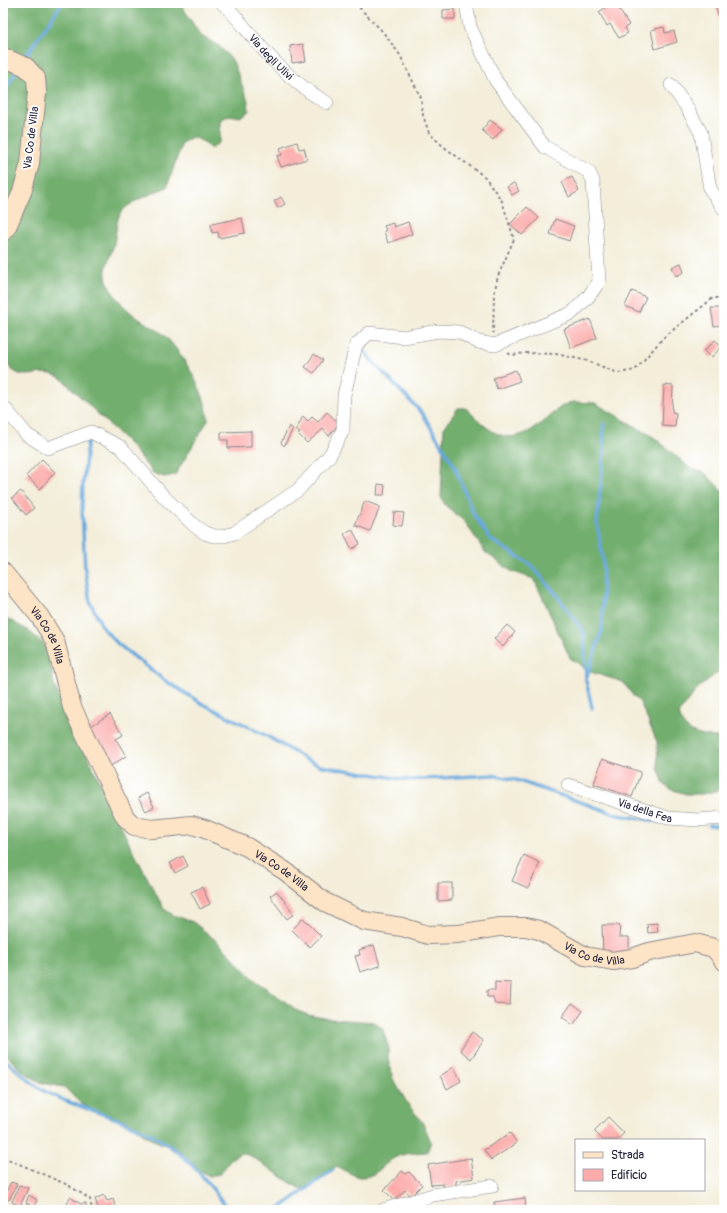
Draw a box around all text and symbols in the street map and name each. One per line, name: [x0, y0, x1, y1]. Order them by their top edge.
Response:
street label: Via degli Ulivi: [246, 31, 296, 83]
street label: Via Co de Villa: [21, 106, 41, 170]
street label: Via Co de Villa: [27, 604, 67, 665]
street label: Via della Fea: [616, 795, 672, 825]
street label: Via Co de Villa: [252, 847, 312, 894]
street label: Via Co de Villa: [561, 939, 625, 968]
legend: [575, 1139, 705, 1191]
text: Strada: [611, 1148, 645, 1163]
text: Edificio: [611, 1168, 647, 1183]

